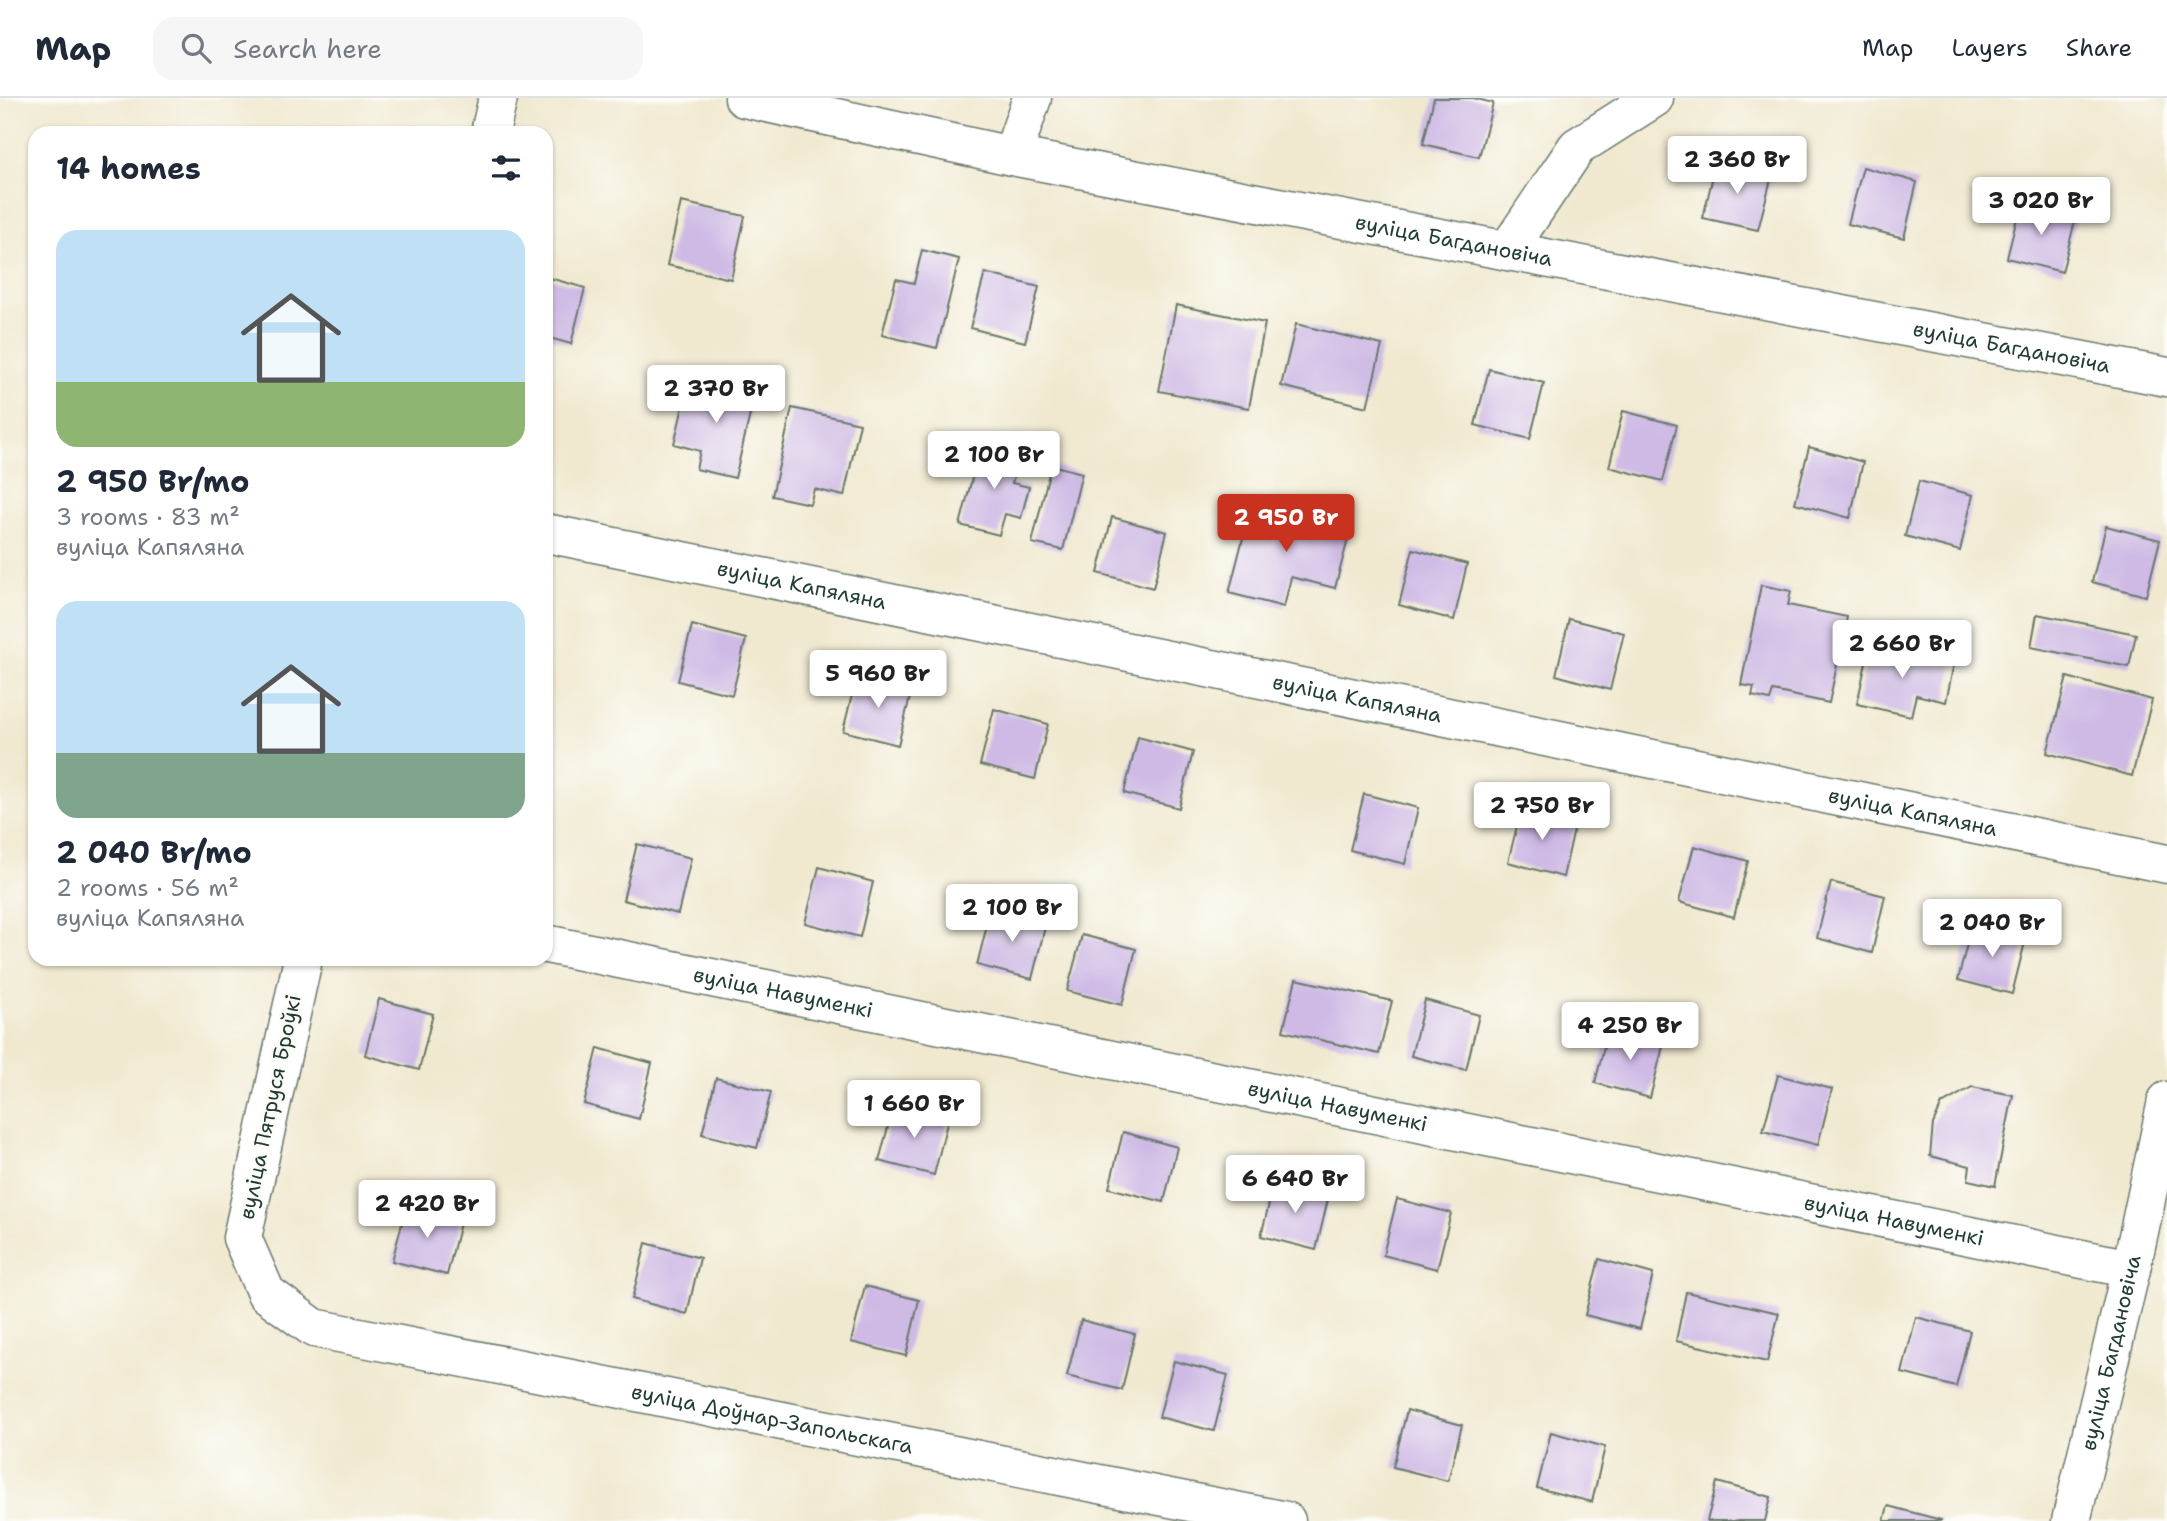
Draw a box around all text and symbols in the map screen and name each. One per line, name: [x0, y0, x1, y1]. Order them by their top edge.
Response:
search box: [153, 17, 643, 80]
text: Map: [35, 26, 111, 71]
icon: search: [177, 29, 215, 67]
text: Search here: [233, 31, 382, 66]
text: Map: [1862, 32, 1913, 64]
text: Layers: [1951, 32, 2028, 64]
text: Share: [2066, 32, 2132, 64]
pin: 2 360 Br: [1665, 136, 1809, 196]
text: 2 360 Br: [1684, 144, 1790, 174]
text: 14 homes: [56, 148, 201, 189]
icon: filters: [487, 149, 525, 187]
pin: 3 020 Br: [1969, 178, 2113, 237]
text: 3 020 Br: [1988, 185, 2094, 215]
street label: вуліца Багдановіча: [1353, 208, 1555, 273]
icon: home: [228, 275, 354, 401]
street label: вуліца Багдановіча: [1911, 315, 2113, 380]
pin: 2 370 Br: [644, 366, 788, 425]
text: 2 370 Br: [663, 373, 769, 403]
pin: 2 100 Br: [922, 432, 1066, 491]
text: 2 100 Br: [944, 439, 1044, 469]
text: 2 950 Br/mo: [56, 461, 250, 502]
pin: 2 950 Br: [1214, 494, 1358, 554]
text: 3 rooms · 83 m²: [56, 502, 240, 532]
text: 2 950 Br: [1233, 502, 1339, 532]
text: вуліца Капяляна: [56, 532, 244, 562]
street label: вуліца Капяляна: [715, 554, 889, 616]
pin: 2 660 Br: [1830, 620, 1974, 680]
text: 2 660 Br: [1849, 628, 1955, 658]
icon: home: [228, 646, 354, 772]
pin: 5 960 Br: [806, 650, 950, 710]
text: 5 960 Br: [826, 658, 930, 688]
street label: вуліца Капяляна: [1270, 668, 1444, 730]
street label: вуліца Капяляна: [1826, 781, 2000, 843]
pin: 2 750 Br: [1470, 782, 1614, 842]
text: 2 750 Br: [1490, 790, 1594, 820]
text: 2 040 Br/mo: [56, 832, 252, 873]
text: 2 rooms · 56 m²: [56, 873, 239, 903]
pin: 2 100 Br: [940, 884, 1084, 944]
text: 2 100 Br: [962, 892, 1062, 922]
pin: 2 040 Br: [1920, 900, 2064, 959]
text: вуліца Капяляна: [56, 903, 244, 933]
text: 2 040 Br: [1939, 907, 2045, 937]
street label: вуліца Навуменкі: [691, 961, 875, 1025]
street label: вуліца Пятруся Броўкі: [233, 992, 307, 1222]
pin: 4 250 Br: [1558, 1002, 1702, 1062]
text: 4 250 Br: [1578, 1010, 1682, 1040]
street label: вуліца Навуменкі: [1245, 1074, 1430, 1138]
pin: 1 660 Br: [842, 1080, 986, 1140]
text: 1 660 Br: [863, 1088, 965, 1118]
pin: 6 640 Br: [1223, 1156, 1367, 1215]
text: 6 640 Br: [1242, 1163, 1348, 1193]
pin: 2 420 Br: [355, 1180, 499, 1240]
text: 2 420 Br: [374, 1188, 480, 1218]
street label: вуліца Навуменкі: [1802, 1188, 1986, 1252]
street label: вуліца Багдановіча: [2074, 1252, 2148, 1453]
street label: вуліца Доўнар-Запольскага: [629, 1377, 915, 1461]

